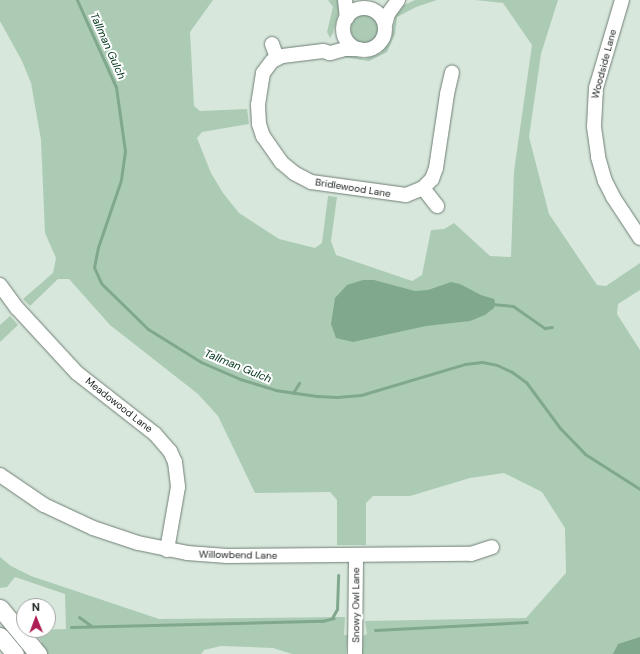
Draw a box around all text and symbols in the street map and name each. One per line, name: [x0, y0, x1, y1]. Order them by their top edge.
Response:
water label: Tallman Gulch: [87, 11, 129, 81]
street label: Woodside Lane: [589, 28, 619, 100]
street label: Bridlewood Lane: [314, 176, 392, 200]
water label: Tallman Gulch: [202, 347, 274, 385]
street label: Meadowood Lane: [83, 375, 155, 435]
street label: Willowbend Lane: [199, 548, 277, 562]
street label: Snowy Owl Lane: [350, 567, 362, 643]
north arrow: [16, 598, 56, 638]
text: N: [32, 600, 40, 614]

